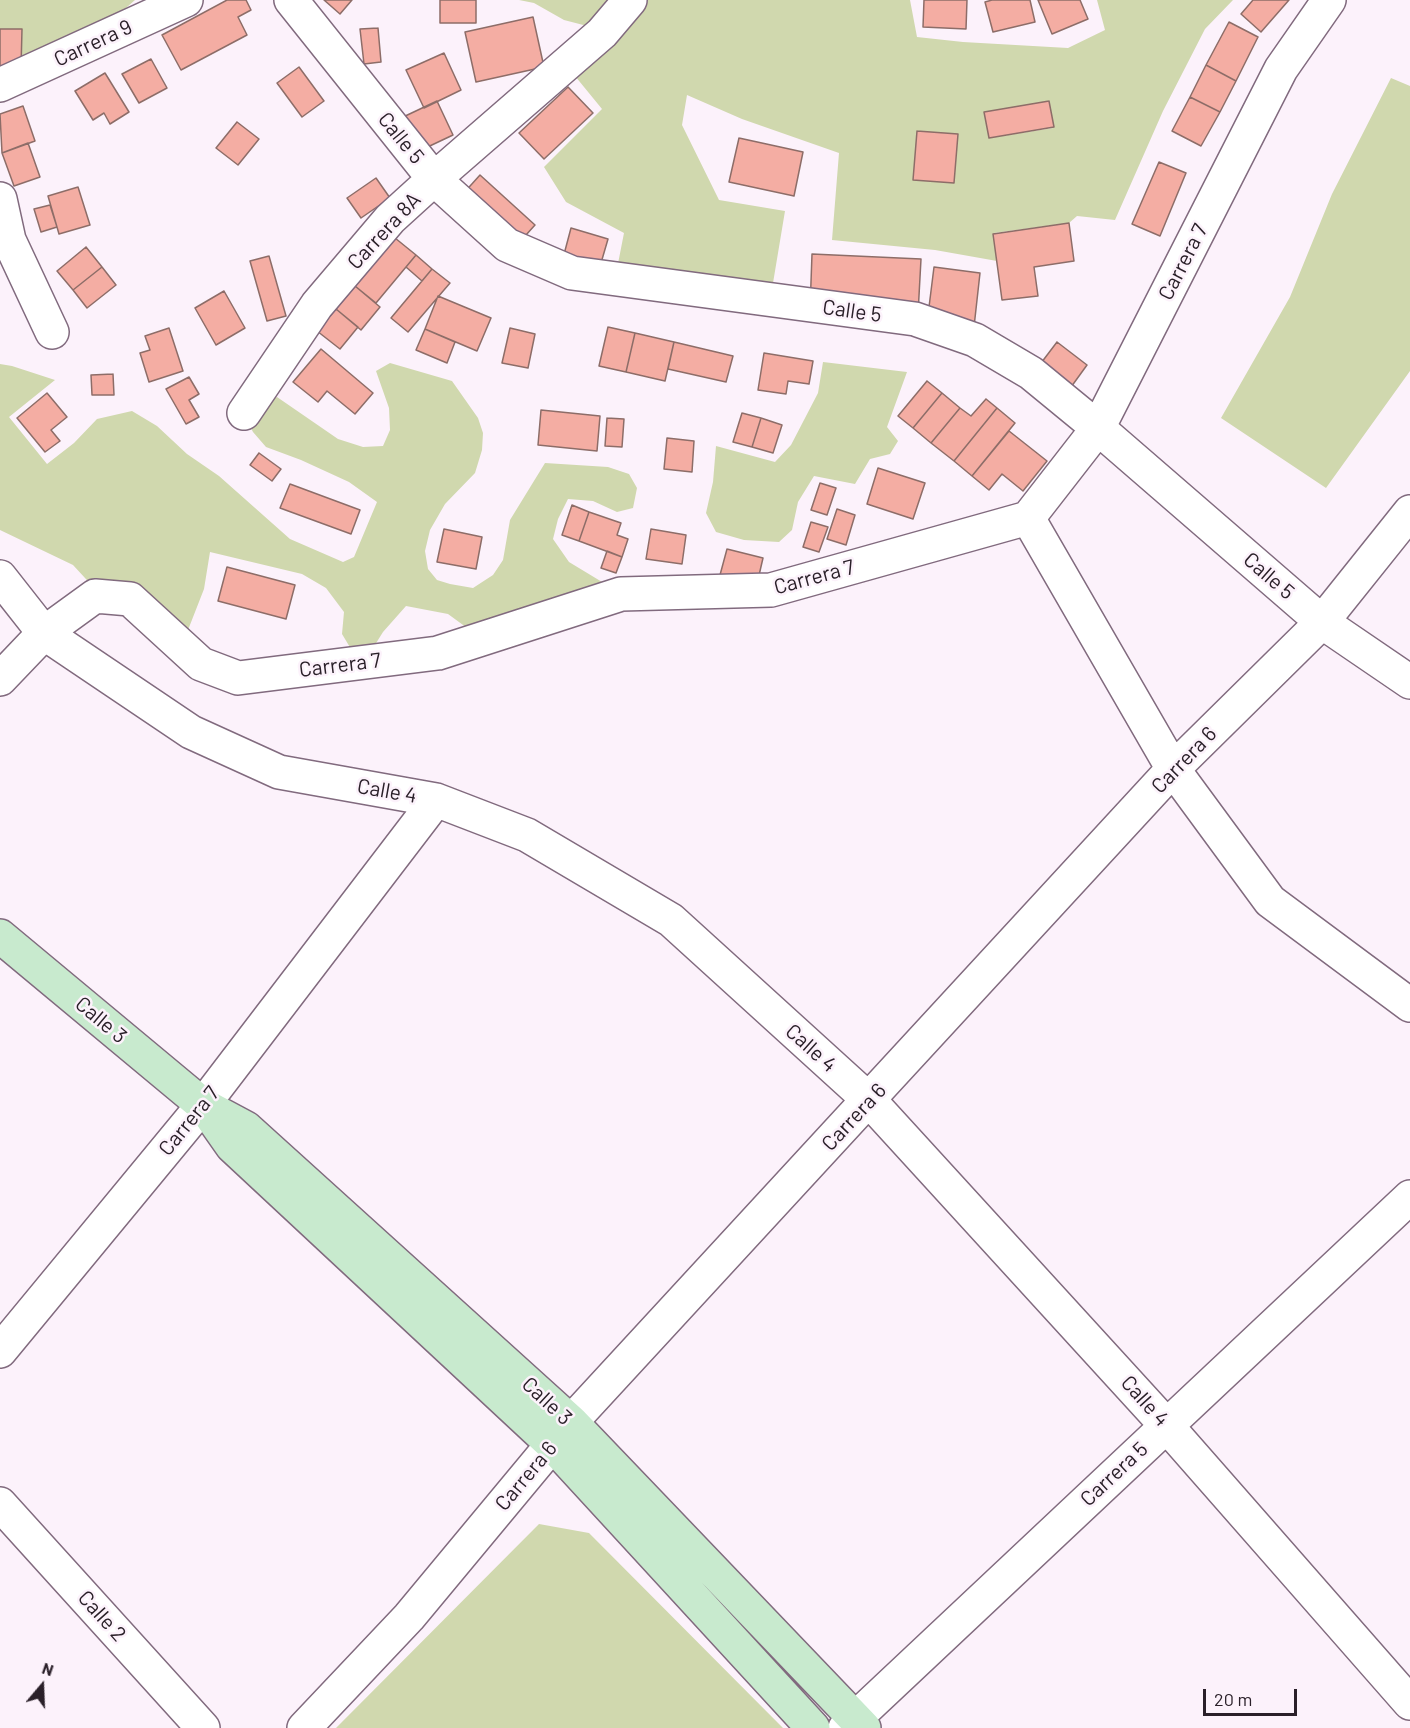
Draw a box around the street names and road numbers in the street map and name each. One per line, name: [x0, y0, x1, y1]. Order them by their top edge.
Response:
street label: Carrera 9: [50, 14, 136, 72]
street label: Calle 5: [373, 107, 429, 169]
street label: Carrera 8A: [342, 187, 426, 275]
street label: Carrera 7: [1153, 220, 1213, 304]
street label: Calle 5: [821, 294, 883, 328]
street label: Calle 5: [1238, 547, 1300, 605]
street label: Carrera 7: [771, 554, 857, 600]
street label: Carrera 7: [298, 647, 382, 683]
street label: Carrera 6: [1146, 721, 1222, 799]
street label: Calle 4: [355, 773, 419, 809]
street label: Calle 3: [70, 991, 132, 1049]
street label: Calle 4: [780, 1019, 842, 1077]
street label: Carrera 6: [816, 1078, 892, 1156]
street label: Carrera 7: [153, 1081, 225, 1161]
street label: Calle 4: [1116, 1370, 1174, 1432]
street label: Calle 3: [517, 1372, 577, 1430]
street label: Carrera 6: [490, 1436, 562, 1516]
street label: Carrera 5: [1075, 1436, 1153, 1512]
street label: Calle 2: [73, 1585, 131, 1647]

